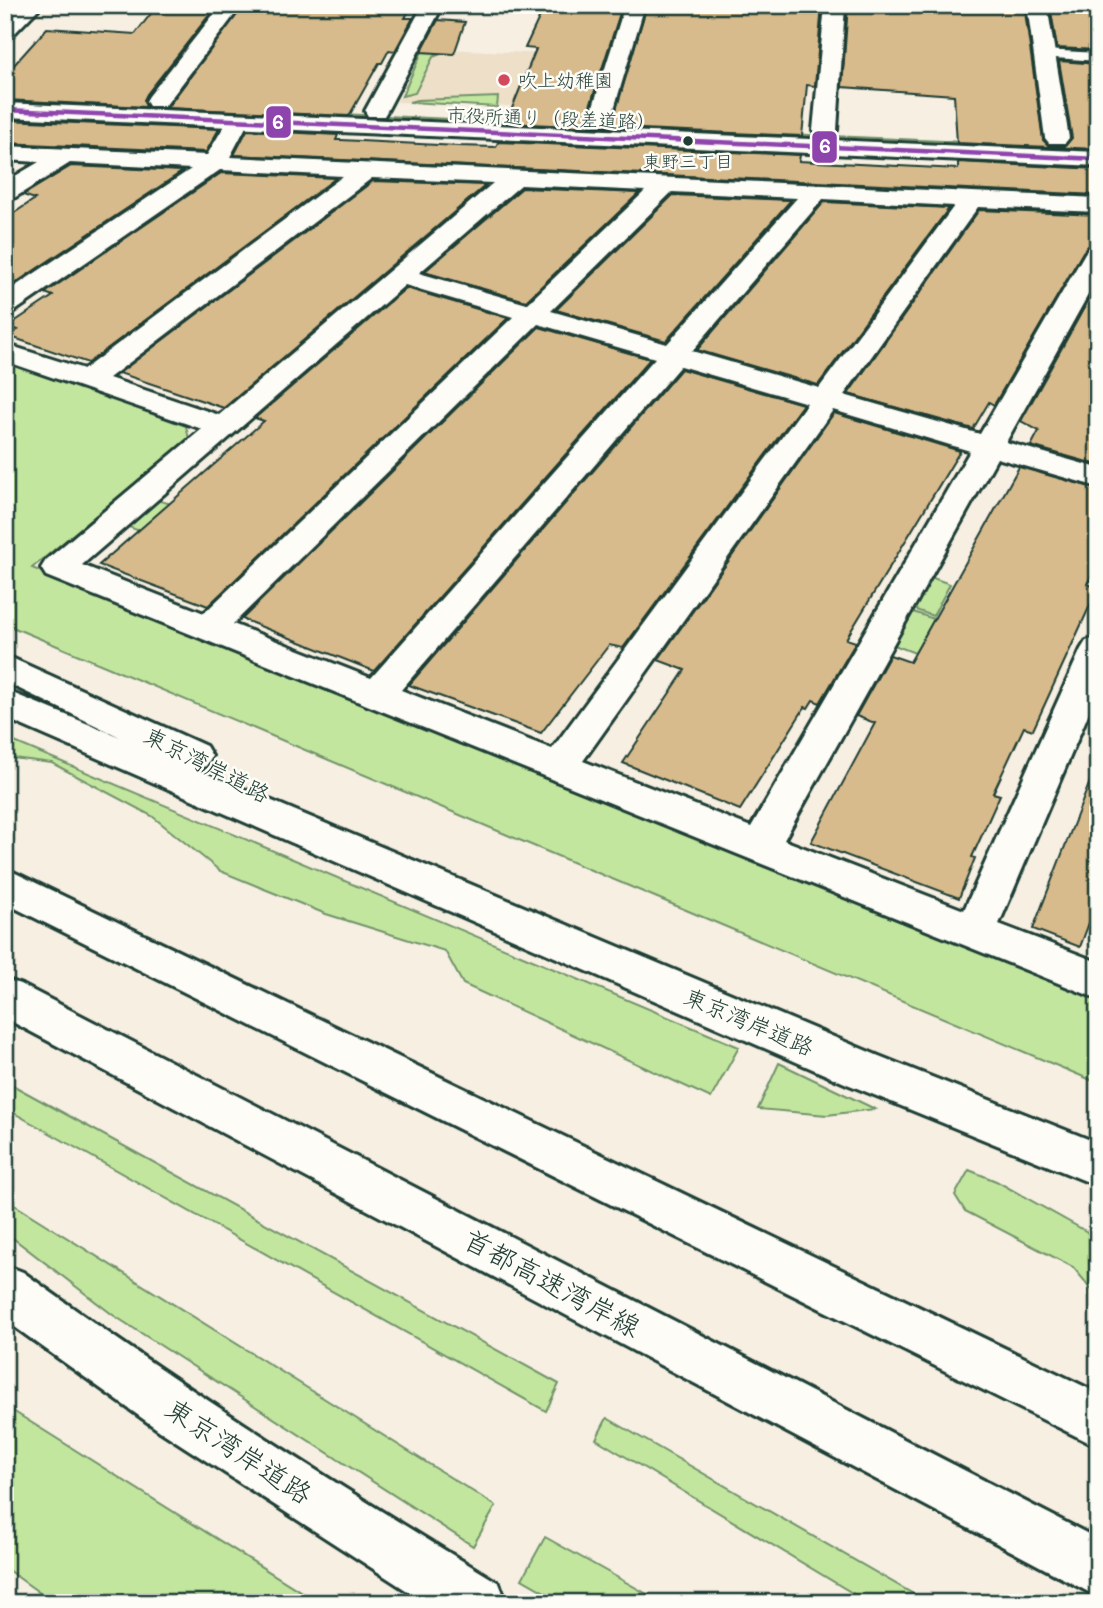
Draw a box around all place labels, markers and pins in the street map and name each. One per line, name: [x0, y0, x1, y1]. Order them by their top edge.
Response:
place label: 吹上幼稚園: [518, 67, 613, 92]
marker: 吹上幼稚園: [496, 72, 512, 88]
marker: 東野三丁目: [681, 134, 695, 148]
place label: 東野三丁目: [643, 149, 733, 173]

